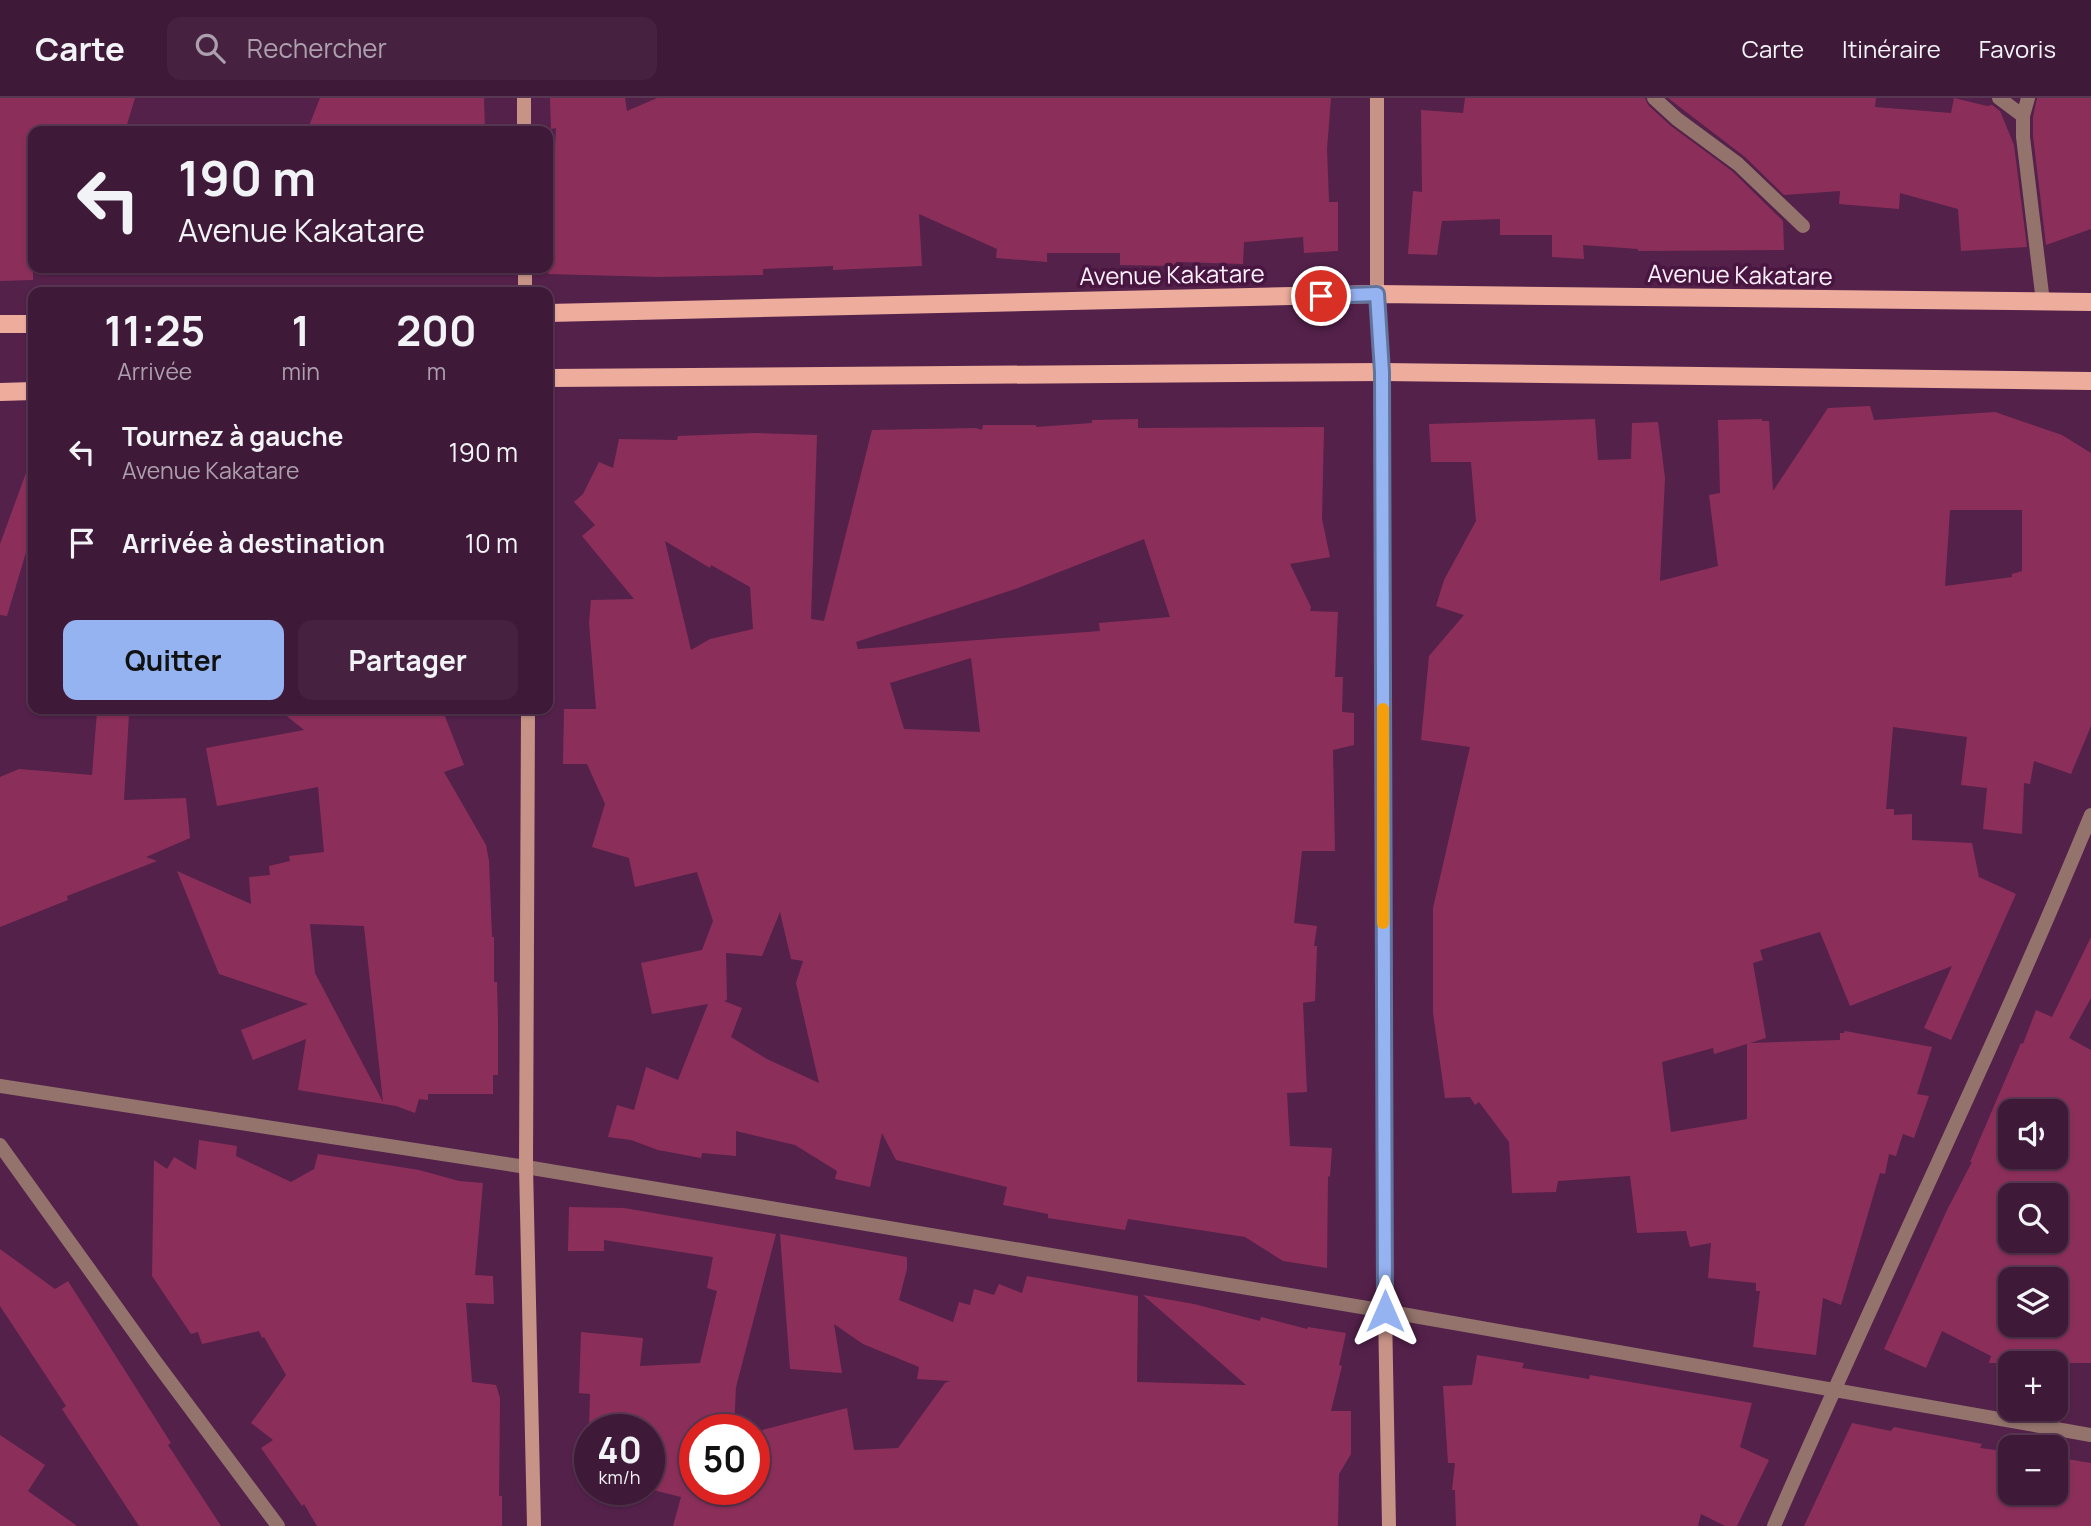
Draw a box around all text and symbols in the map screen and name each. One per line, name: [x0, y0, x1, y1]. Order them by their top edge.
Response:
search box: [167, 17, 657, 80]
text: Carte: [35, 26, 125, 71]
icon: search: [191, 29, 229, 67]
text: Rechercher: [247, 30, 387, 66]
text: Carte: [1742, 32, 1804, 65]
text: Itinéraire: [1842, 32, 1941, 65]
text: Favoris: [1979, 32, 2056, 65]
text: 190 m: [178, 144, 316, 211]
icon: left: [63, 154, 154, 245]
text: Avenue Kakatare: [178, 208, 425, 252]
street label: Avenue Kakatare: [1079, 256, 1265, 292]
street label: Avenue Kakatare: [1647, 256, 1833, 292]
pin: [1291, 266, 1351, 326]
icon: arrive: [1302, 277, 1340, 315]
text: 11:25: [104, 301, 205, 359]
text: 1: [292, 301, 310, 359]
text: 200: [396, 301, 477, 359]
text: Arrivée: [117, 355, 192, 387]
text: min: [281, 355, 320, 387]
text: m: [427, 355, 446, 387]
text: Tournez à gauche: [122, 418, 343, 454]
icon: left: [63, 433, 101, 471]
text: 190 m: [449, 434, 518, 470]
text: Avenue Kakatare: [122, 454, 299, 486]
icon: arrive: [63, 524, 101, 562]
text: Arrivée à destination: [122, 525, 385, 561]
text: 10 m: [465, 525, 518, 561]
button: Quitter: [63, 620, 284, 700]
button: Partager: [298, 620, 518, 700]
map controls: [1998, 1099, 2068, 1505]
button: sound: [1998, 1099, 2068, 1169]
button: search: [1998, 1183, 2068, 1253]
button: layers: [1998, 1267, 2068, 1337]
position arrow: [1348, 1274, 1422, 1348]
button: +: [1998, 1351, 2068, 1421]
speed limit sign: 50: [679, 1414, 770, 1505]
text: 40: [597, 1426, 642, 1474]
button: −: [1998, 1435, 2068, 1505]
text: km/h: [599, 1465, 640, 1489]

